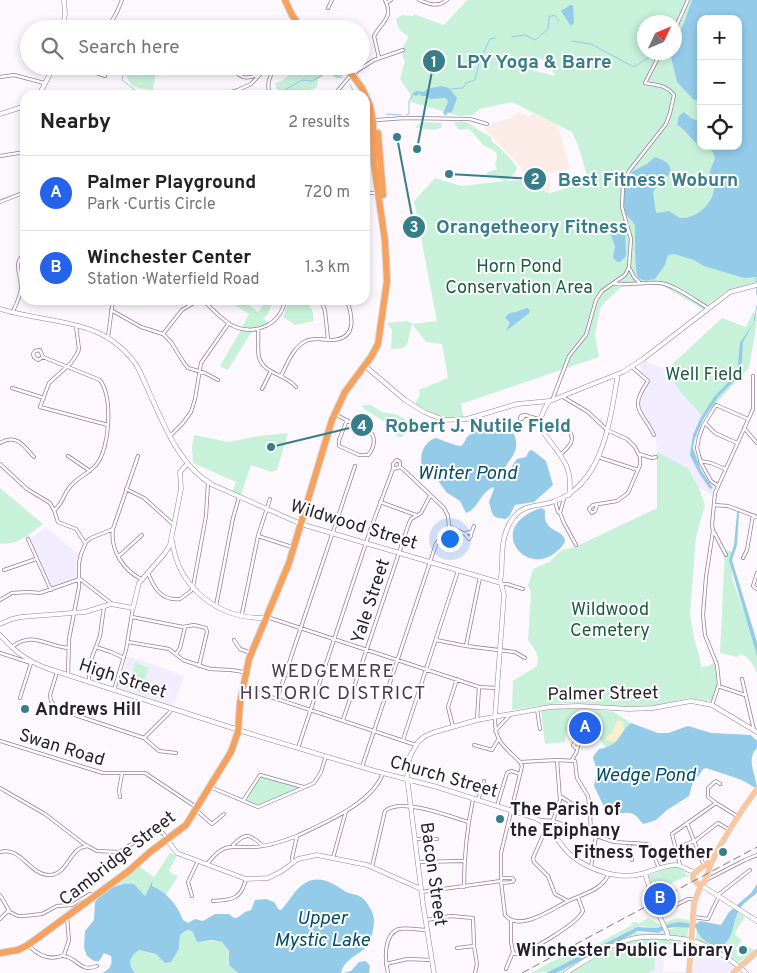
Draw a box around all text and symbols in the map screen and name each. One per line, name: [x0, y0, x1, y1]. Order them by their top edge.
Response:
north arrow: [637, 15, 682, 60]
map controls: [697, 15, 742, 150]
button: +: [697, 15, 742, 60]
search box: [20, 20, 370, 75]
icon: search: [38, 34, 66, 62]
text: Search here: [78, 36, 180, 60]
callout: LPY Yoga & Barre: [421, 44, 623, 78]
text: LPY Yoga & Barre: [457, 51, 611, 75]
text: 1: [431, 54, 437, 73]
button: −: [697, 60, 742, 105]
button: locate: [697, 105, 742, 150]
text: Nearby: [40, 109, 111, 136]
text: 2 results: [288, 113, 350, 133]
callout: Best Fitness Woburn: [522, 162, 748, 196]
text: Best Fitness Woburn: [558, 169, 738, 193]
text: Palmer Playground: [87, 171, 256, 195]
text: 2: [530, 171, 540, 190]
text: A: [50, 183, 62, 203]
text: 720 m: [305, 183, 350, 203]
text: Park · Curtis Circle: [87, 195, 216, 215]
callout: Orangetheory Fitness: [401, 210, 638, 244]
text: Orangetheory Fitness: [436, 216, 628, 240]
text: 3: [410, 219, 419, 238]
text: Winchester Center: [87, 246, 251, 270]
park label: Horn Pond Conservation Area: [445, 256, 593, 300]
text: B: [50, 258, 62, 278]
text: 1.3 km: [305, 258, 350, 278]
text: Station · Waterfield Road: [87, 270, 260, 290]
park label: Well Field: [665, 364, 743, 387]
callout: Robert J. Nutile Field: [349, 408, 581, 442]
text: Robert J. Nutile Field: [385, 415, 571, 439]
text: 4: [357, 418, 367, 437]
water label: Winter Pond: [417, 462, 518, 486]
street label: Wildwood Street: [287, 495, 420, 556]
your location: [437, 526, 463, 552]
street label: Yale Street: [347, 556, 396, 647]
park label: Wildwood Cemetery: [570, 599, 650, 643]
street label: High Street: [76, 654, 169, 704]
district label: WEDGEMERE HISTORIC DISTRICT: [240, 660, 426, 706]
street label: Palmer Street: [547, 682, 659, 707]
place label: Andrews Hill: [35, 699, 141, 722]
marker: Andrews Hill: [19, 703, 31, 715]
pin: A: [569, 709, 601, 747]
street label: Swan Road: [16, 724, 107, 772]
street label: Church Street: [387, 751, 500, 804]
water label: Wedge Pond: [594, 764, 697, 788]
place label: The Parish of the Epiphany: [510, 799, 621, 843]
street label: Cambridge Street: [55, 806, 181, 912]
marker: The Parish of the Epiphany: [494, 813, 506, 825]
street label: Bacon Street: [414, 821, 451, 928]
place label: Fitness Together: [574, 842, 714, 865]
marker: Fitness Together: [717, 846, 729, 858]
pin: B: [644, 880, 676, 918]
water label: Upper Mystic Lake: [274, 907, 370, 953]
place label: Winchester Public Library: [516, 940, 733, 963]
marker: Winchester Public Library: [737, 944, 749, 956]

